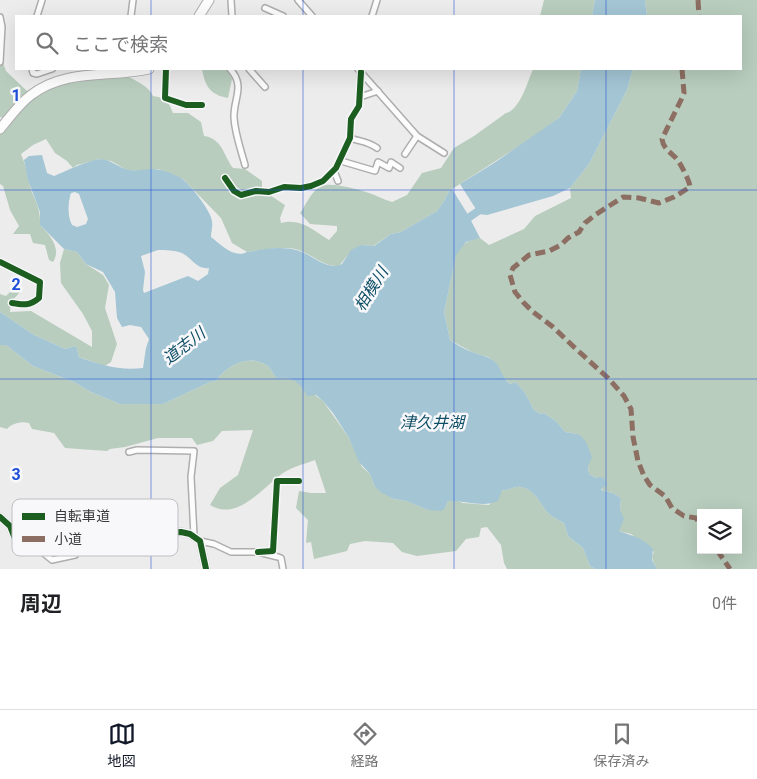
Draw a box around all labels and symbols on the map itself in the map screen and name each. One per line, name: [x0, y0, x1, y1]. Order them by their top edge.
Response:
text: 1: [11, 86, 21, 105]
water label: 相模川: [350, 262, 393, 314]
text: 2: [11, 275, 21, 294]
water label: 道志川: [159, 323, 210, 368]
water label: 津久井湖: [400, 413, 467, 432]
text: 3: [11, 465, 21, 484]
legend: [12, 499, 178, 556]
text: 自転車道: [54, 508, 110, 524]
text: 小道: [54, 531, 82, 547]

